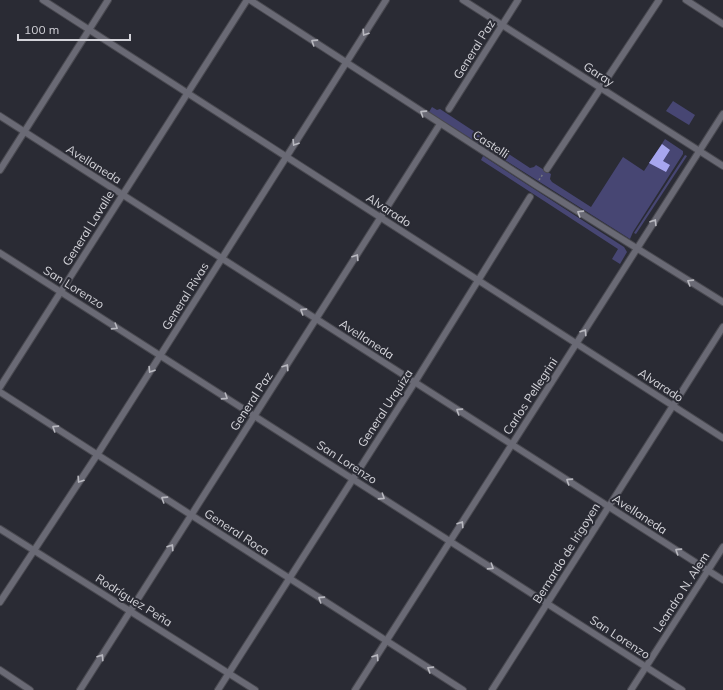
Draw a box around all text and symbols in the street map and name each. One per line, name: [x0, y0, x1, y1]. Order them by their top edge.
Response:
scale bar: [18, 16, 130, 42]
street label: General Paz: [450, 16, 498, 82]
text: 100 m: [24, 22, 59, 37]
one-way arrow: [362, 29, 370, 36]
one-way arrow: [311, 39, 318, 47]
street label: Garay: [581, 59, 618, 90]
one-way arrow: [420, 110, 427, 117]
street label: Castelli: [470, 127, 512, 161]
one-way arrow: [293, 138, 300, 145]
street label: Avellaneda: [64, 141, 124, 187]
street label: General Lavalle: [59, 188, 117, 268]
street label: Alvarado: [364, 190, 414, 230]
one-way arrow: [577, 211, 584, 218]
one-way arrow: [649, 220, 656, 227]
one-way arrow: [351, 254, 358, 261]
street label: General Rivas: [158, 259, 212, 333]
street label: San Lorenzo: [41, 262, 107, 312]
one-way arrow: [687, 279, 694, 286]
one-way arrow: [300, 308, 307, 315]
street label: Avellaneda: [337, 316, 397, 362]
one-way arrow: [111, 322, 118, 329]
one-way arrow: [579, 329, 587, 336]
street label: Carlos Pellegrini: [499, 354, 561, 437]
one-way arrow: [281, 364, 288, 371]
street label: Alvarado: [636, 365, 686, 405]
one-way arrow: [148, 366, 155, 373]
street label: General Urquiza: [354, 366, 416, 450]
street label: General Paz: [226, 369, 276, 433]
one-way arrow: [221, 392, 228, 399]
one-way arrow: [457, 409, 464, 416]
one-way arrow: [52, 425, 59, 433]
street label: San Lorenzo: [314, 437, 380, 487]
one-way arrow: [78, 476, 85, 483]
one-way arrow: [566, 478, 573, 486]
street label: Avellaneda: [610, 491, 670, 537]
one-way arrow: [378, 492, 385, 500]
one-way arrow: [161, 496, 168, 503]
street label: Bernardo de Irigoyen: [529, 500, 603, 606]
street label: General Roca: [202, 505, 272, 559]
one-way arrow: [456, 521, 464, 528]
one-way arrow: [166, 545, 173, 552]
one-way arrow: [675, 548, 682, 556]
street label: Leandro N. Alem: [650, 549, 712, 635]
one-way arrow: [487, 562, 494, 570]
street label: Rodríguez Peña: [93, 570, 175, 630]
one-way arrow: [318, 596, 325, 604]
street label: San Lorenzo: [587, 612, 653, 662]
one-way arrow: [96, 654, 104, 661]
one-way arrow: [371, 654, 379, 661]
one-way arrow: [427, 666, 434, 674]

